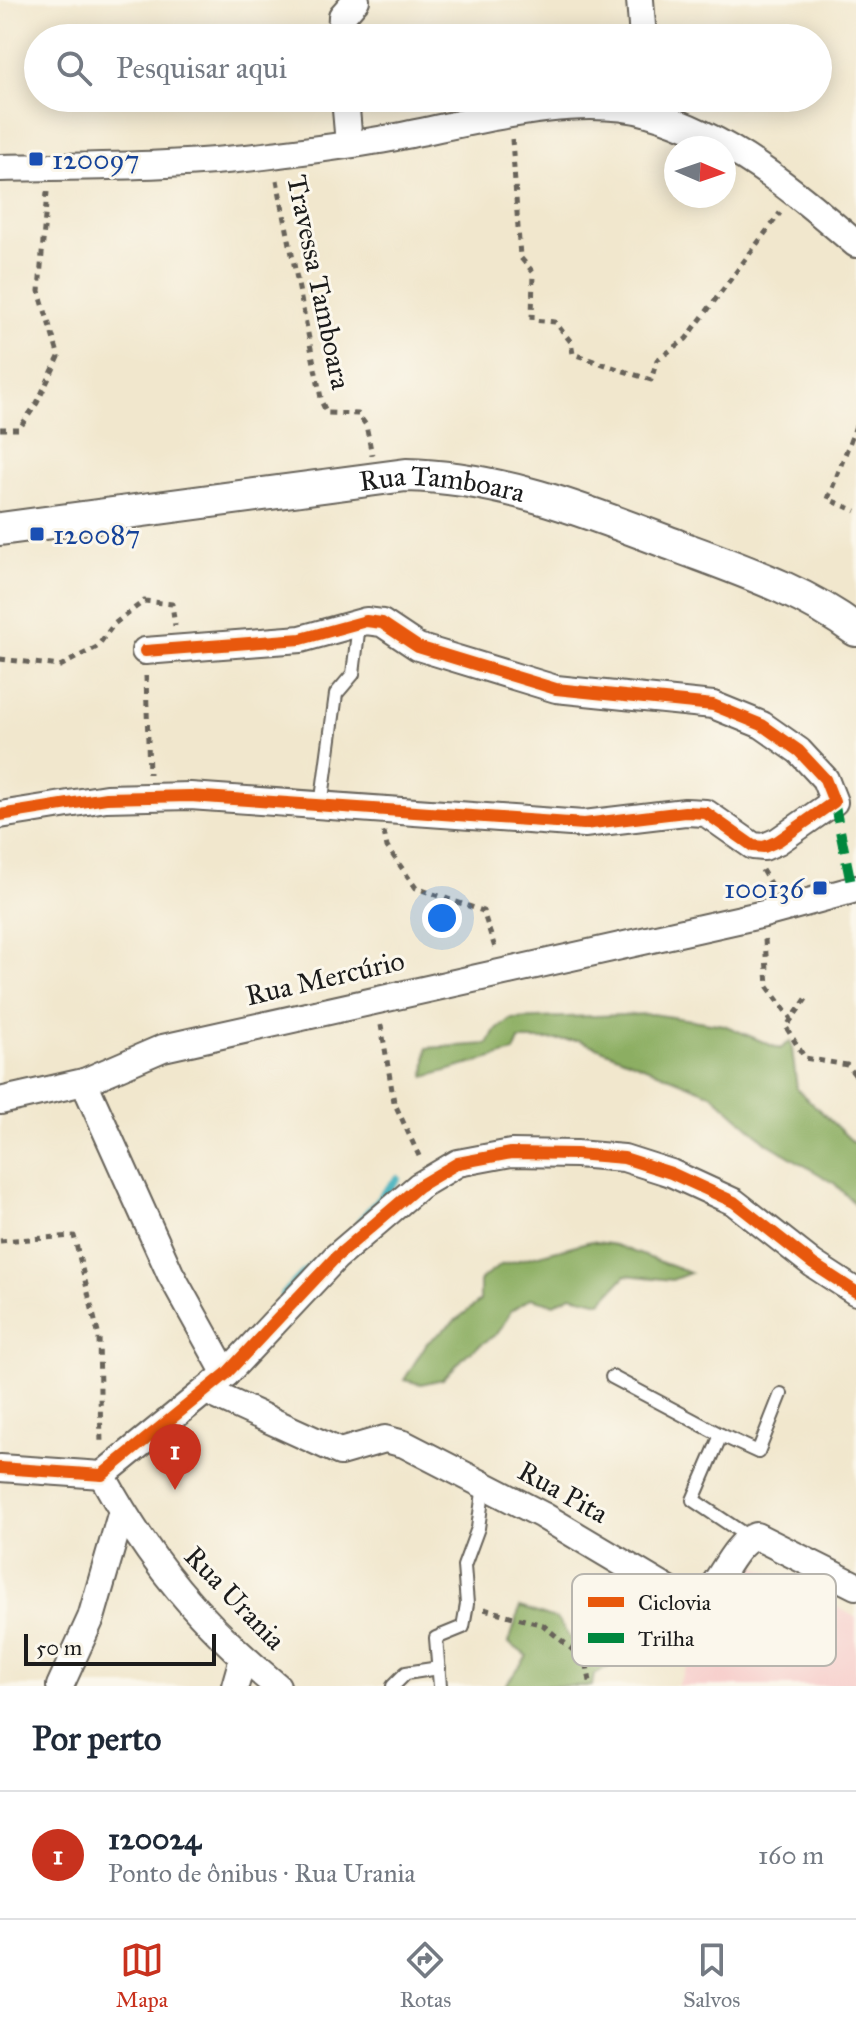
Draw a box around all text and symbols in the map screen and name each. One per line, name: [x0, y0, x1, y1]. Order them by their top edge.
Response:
search box: [24, 24, 832, 112]
icon: search: [52, 46, 96, 90]
text: Pesquisar aqui: [116, 50, 287, 86]
north arrow: [664, 136, 736, 208]
place label: 120097: [52, 142, 139, 177]
marker: 120097: [27, 150, 45, 168]
street label: Travessa Tamboara: [279, 172, 359, 393]
street label: Rua Tamboara: [357, 457, 529, 510]
place label: 120087: [53, 517, 140, 552]
marker: 120087: [28, 525, 46, 543]
place label: 100136: [724, 871, 806, 906]
marker: 100136: [811, 879, 829, 897]
your location: [422, 898, 462, 938]
street label: Rua Mercúrio: [242, 943, 408, 1013]
pin: 1: [149, 1424, 201, 1490]
street label: Rua Pita: [512, 1453, 614, 1531]
street label: Rua Urania: [177, 1539, 293, 1657]
legend: [572, 1574, 836, 1666]
text: Ciclovia: [638, 1589, 712, 1616]
text: Trilha: [638, 1625, 695, 1652]
scale bar: [24, 1630, 216, 1666]
text: 50 m: [36, 1634, 82, 1661]
text: Por perto: [32, 1718, 161, 1759]
text: 120024: [108, 1821, 201, 1857]
text: 1: [53, 1839, 63, 1871]
text: 160 m: [758, 1839, 824, 1871]
text: Ponto de ônibus · Rua Urania: [108, 1857, 416, 1889]
tab: Mapa: [116, 1938, 168, 2013]
tab: Rotas: [400, 1938, 451, 2013]
tab: Salvos: [683, 1938, 740, 2013]

